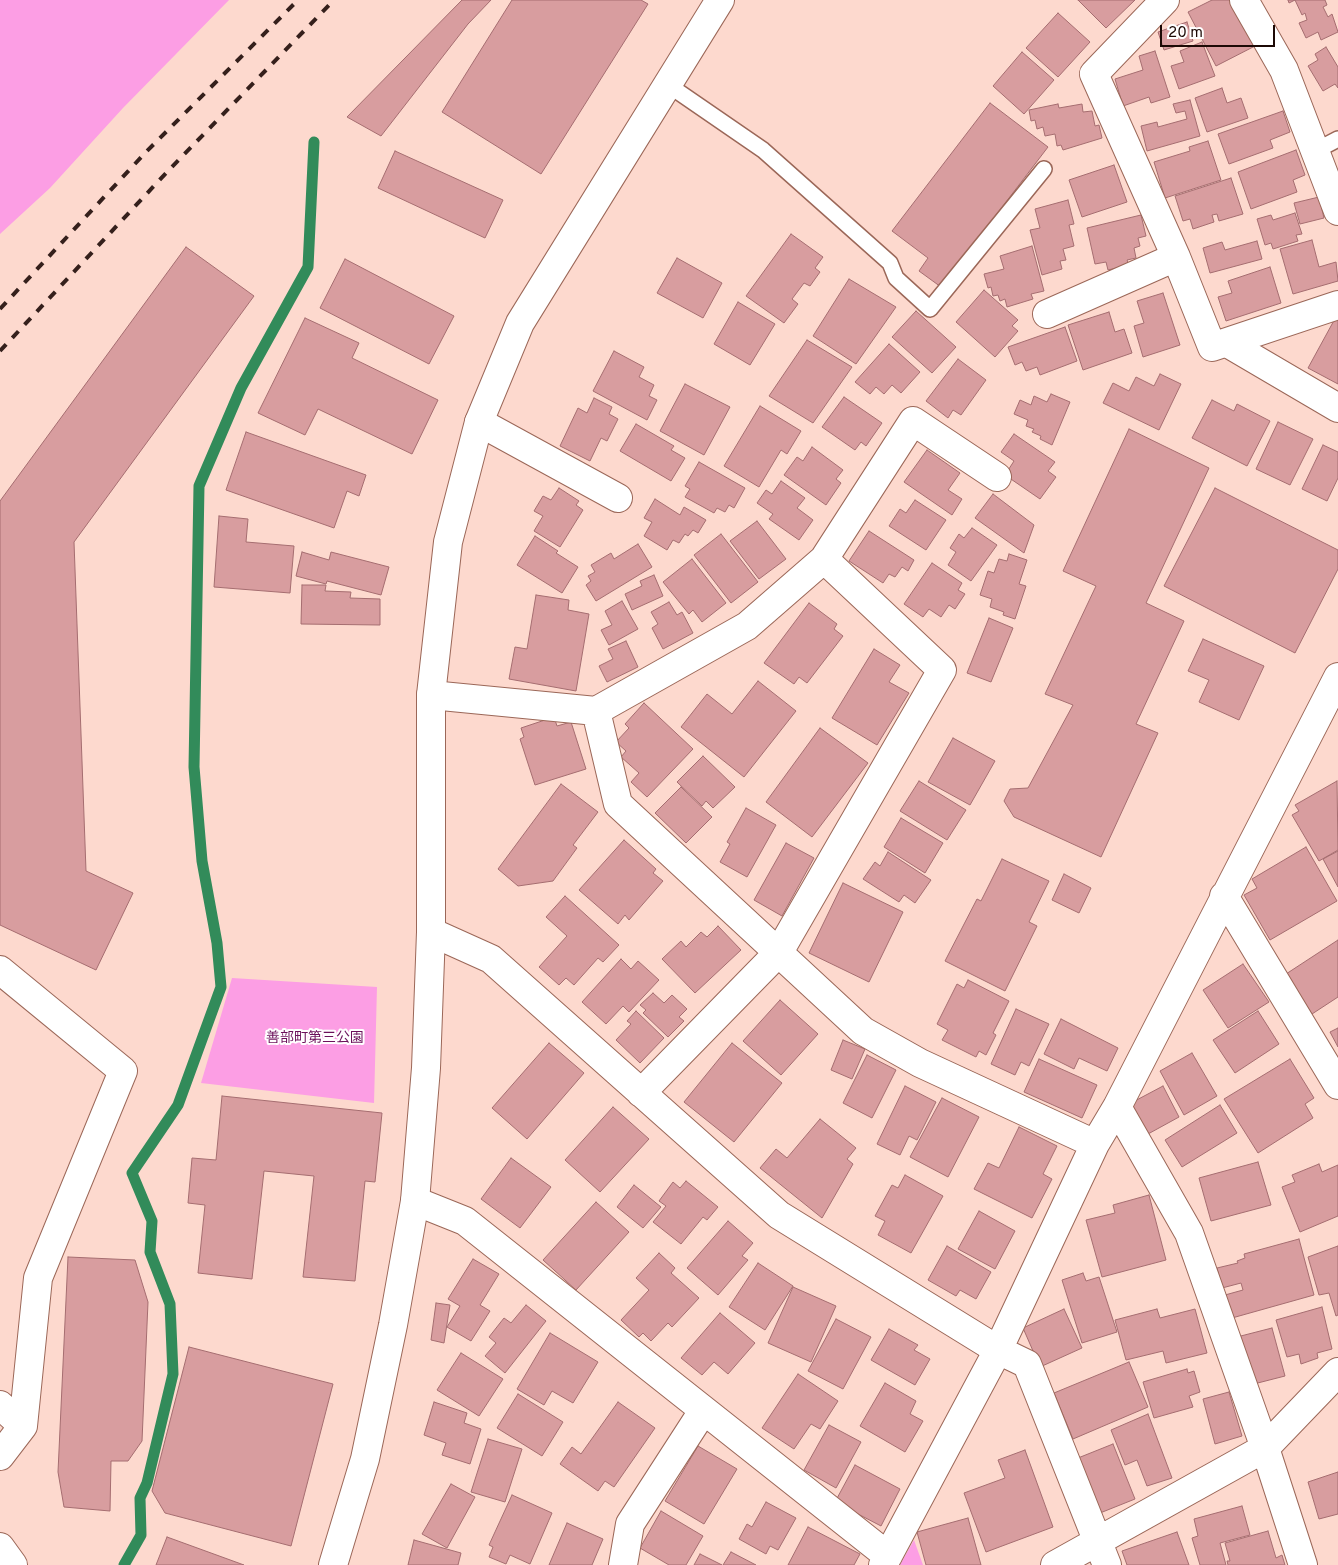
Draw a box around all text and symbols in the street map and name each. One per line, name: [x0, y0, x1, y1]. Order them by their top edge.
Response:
scale bar: [1163, 15, 1278, 47]
text: 20 m: [1168, 24, 1203, 43]
park label: 善部町第三公園: [266, 1031, 364, 1047]

